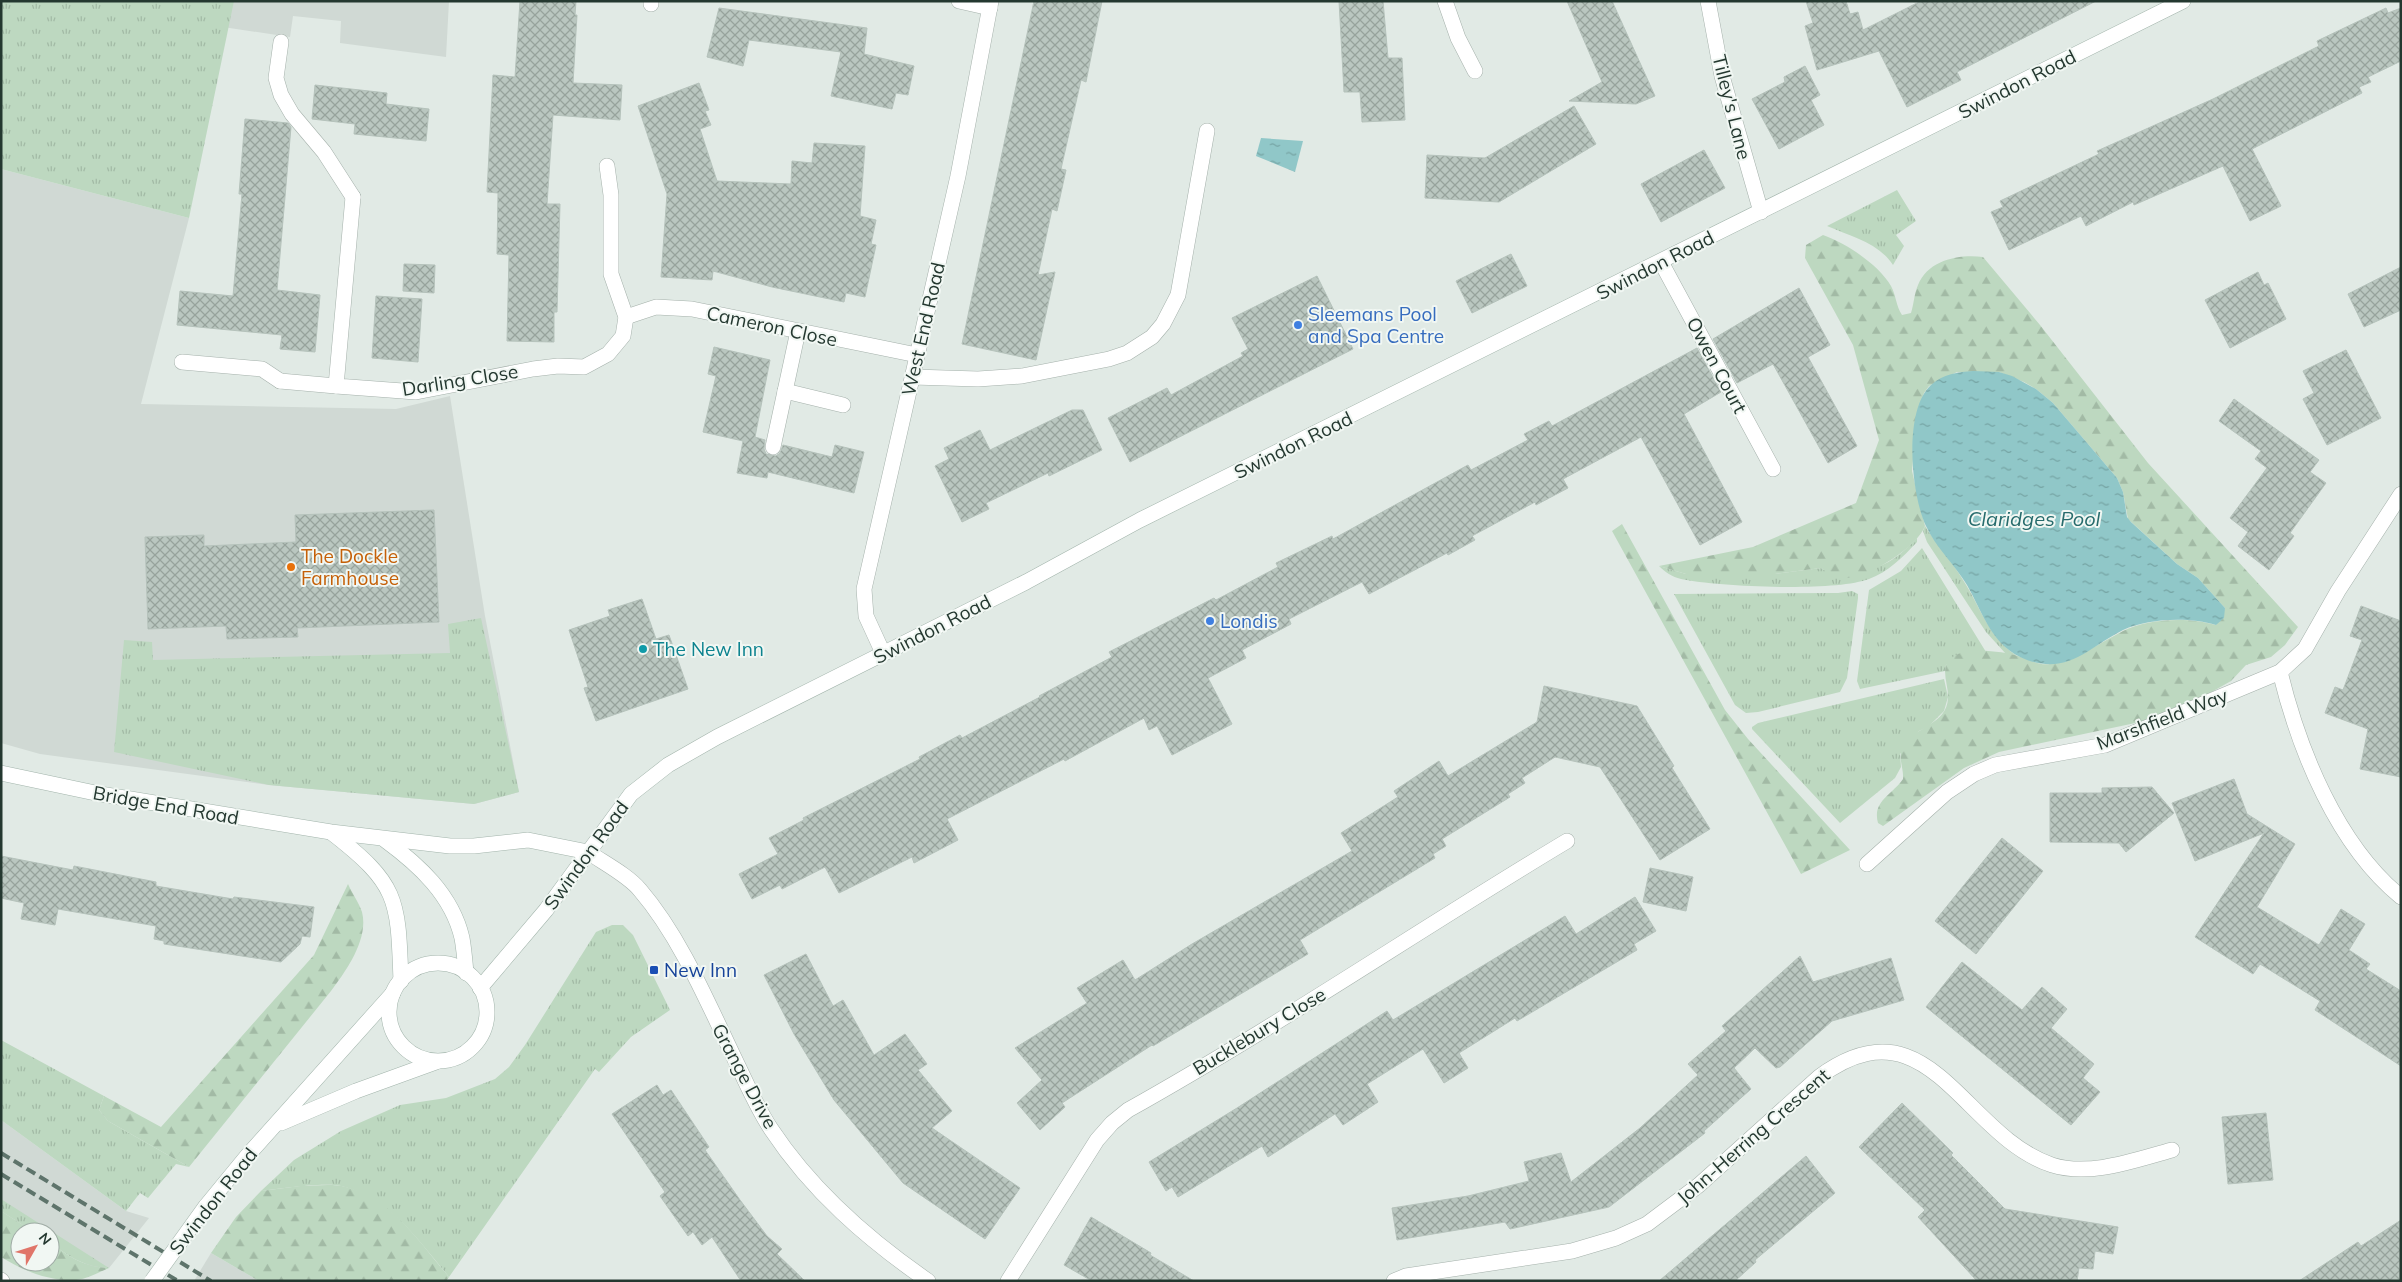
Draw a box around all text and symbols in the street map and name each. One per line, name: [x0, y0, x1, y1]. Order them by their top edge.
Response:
street label: Swindon Road: [1954, 44, 2080, 124]
street label: Tilley's Lane: [1707, 52, 1757, 162]
street label: Swindon Road: [1592, 225, 1718, 305]
street label: West End Road: [896, 260, 950, 398]
street label: Cameron Close: [704, 300, 840, 352]
place label: Sleemans Pool and Spa Centre: [1308, 302, 1444, 348]
street label: Owen Court: [1682, 313, 1753, 418]
marker: Sleemans Pool and Spa Centre: [1292, 319, 1304, 331]
street label: Darling Close: [400, 359, 520, 401]
street label: Swindon Road: [1230, 406, 1356, 484]
water label: Claridges Pool: [1968, 506, 2101, 531]
place label: The Dockle Farmhouse: [301, 544, 399, 590]
marker: The Dockle Farmhouse: [285, 561, 297, 573]
street label: Swindon Road: [869, 589, 995, 669]
place label: Londis: [1220, 609, 1278, 633]
marker: Londis: [1204, 615, 1216, 627]
place label: The New Inn: [653, 637, 764, 661]
marker: The New Inn: [637, 643, 649, 655]
street label: Marshfield Way: [2093, 683, 2231, 755]
street label: Bridge End Road: [91, 780, 241, 830]
street label: Swindon Road: [538, 796, 634, 914]
place label: New Inn: [664, 958, 737, 982]
marker: New Inn: [648, 964, 660, 976]
street label: Bucklebury Close: [1188, 982, 1330, 1080]
street label: Grange Drive: [707, 1019, 783, 1133]
street label: John-Herring Crescent: [1671, 1063, 1835, 1209]
street label: Swindon Road: [164, 1143, 262, 1259]
north arrow: [10, 1222, 60, 1272]
text: N: [35, 1229, 55, 1249]

